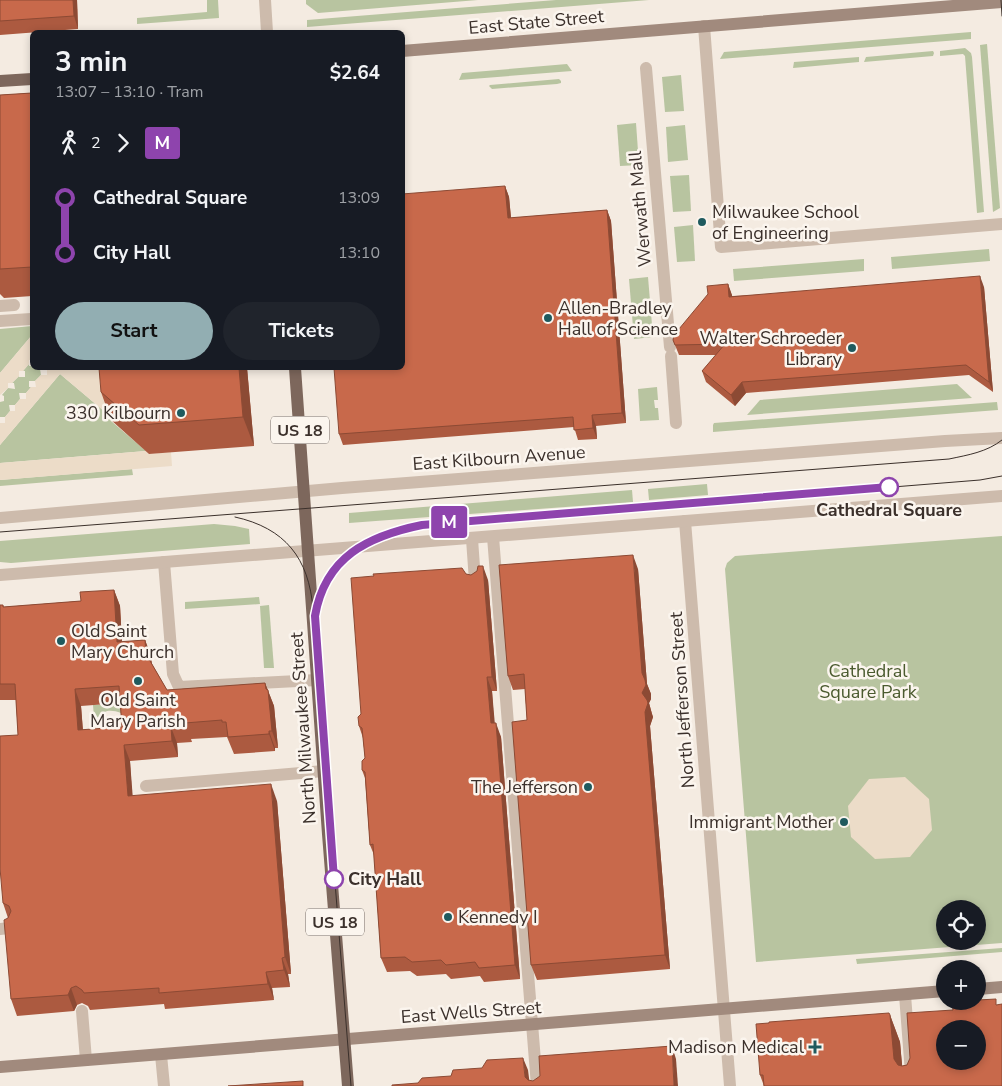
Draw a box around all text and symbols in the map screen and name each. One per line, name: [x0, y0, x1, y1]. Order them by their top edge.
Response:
street label: East State Street: [467, 4, 605, 40]
text: 3 min: [55, 43, 127, 81]
text: $2.64: [330, 60, 380, 86]
text: 13:07 – 13:10 · Tram: [55, 81, 203, 103]
icon: walk: [55, 129, 83, 157]
icon: forward: [109, 129, 137, 157]
text: M: [155, 131, 170, 155]
text: 2: [91, 132, 101, 154]
street label: Werwath Mall: [623, 149, 657, 268]
text: Cathedral Square: [93, 185, 247, 211]
text: 13:09: [338, 187, 380, 209]
place label: Milwaukee School of Engineering: [712, 200, 859, 245]
marker: Milwaukee School of Engineering: [696, 216, 708, 228]
text: City Hall: [93, 240, 171, 266]
text: 13:10: [338, 242, 380, 264]
place label: Allen-Bradley Hall of Science: [558, 296, 678, 341]
button: Start: [55, 302, 213, 360]
button: Tickets: [223, 302, 380, 360]
marker: Allen-Bradley Hall of Science: [542, 312, 554, 324]
place label: Walter Schroeder Library: [700, 326, 843, 371]
marker: Walter Schroeder Library: [846, 342, 858, 354]
place label: 330 Kilbourn: [66, 401, 171, 425]
marker: 330 Kilbourn: [175, 407, 187, 419]
road number: US 18: [271, 416, 329, 444]
street label: East Kilbourn Avenue: [412, 440, 586, 476]
marker: Cathedral Square: [879, 477, 899, 497]
place label: Cathedral Square: [816, 498, 962, 522]
line badge: M: [433, 506, 465, 538]
text: M: [441, 510, 457, 534]
street label: North Jefferson Street: [664, 610, 700, 789]
place label: Old Saint Mary Church: [71, 619, 174, 664]
street label: North Milwaukee Street: [284, 631, 322, 825]
marker: Old Saint Mary Church: [55, 635, 67, 647]
park label: Cathedral Square Park: [819, 659, 918, 704]
marker: Old Saint Mary Parish: [132, 675, 144, 687]
place label: Old Saint Mary Parish: [90, 688, 186, 733]
place label: The Jefferson: [471, 775, 578, 799]
marker: The Jefferson: [582, 781, 594, 793]
place label: Immigrant Mother: [689, 810, 835, 834]
marker: Immigrant Mother: [838, 816, 850, 828]
place label: City Hall: [348, 867, 422, 891]
marker: City Hall: [324, 869, 344, 889]
map controls: [936, 900, 986, 1070]
button: locate: [936, 900, 986, 950]
place label: Kennedy I: [458, 905, 538, 929]
road number: US 18: [306, 909, 364, 936]
marker: Kennedy I: [442, 911, 454, 923]
button: +: [936, 960, 986, 1010]
street label: East Wells Street: [400, 995, 543, 1029]
button: −: [936, 1020, 986, 1070]
place label: Madison Medical: [668, 1035, 805, 1059]
marker: Madison Medical: [808, 1040, 822, 1054]

